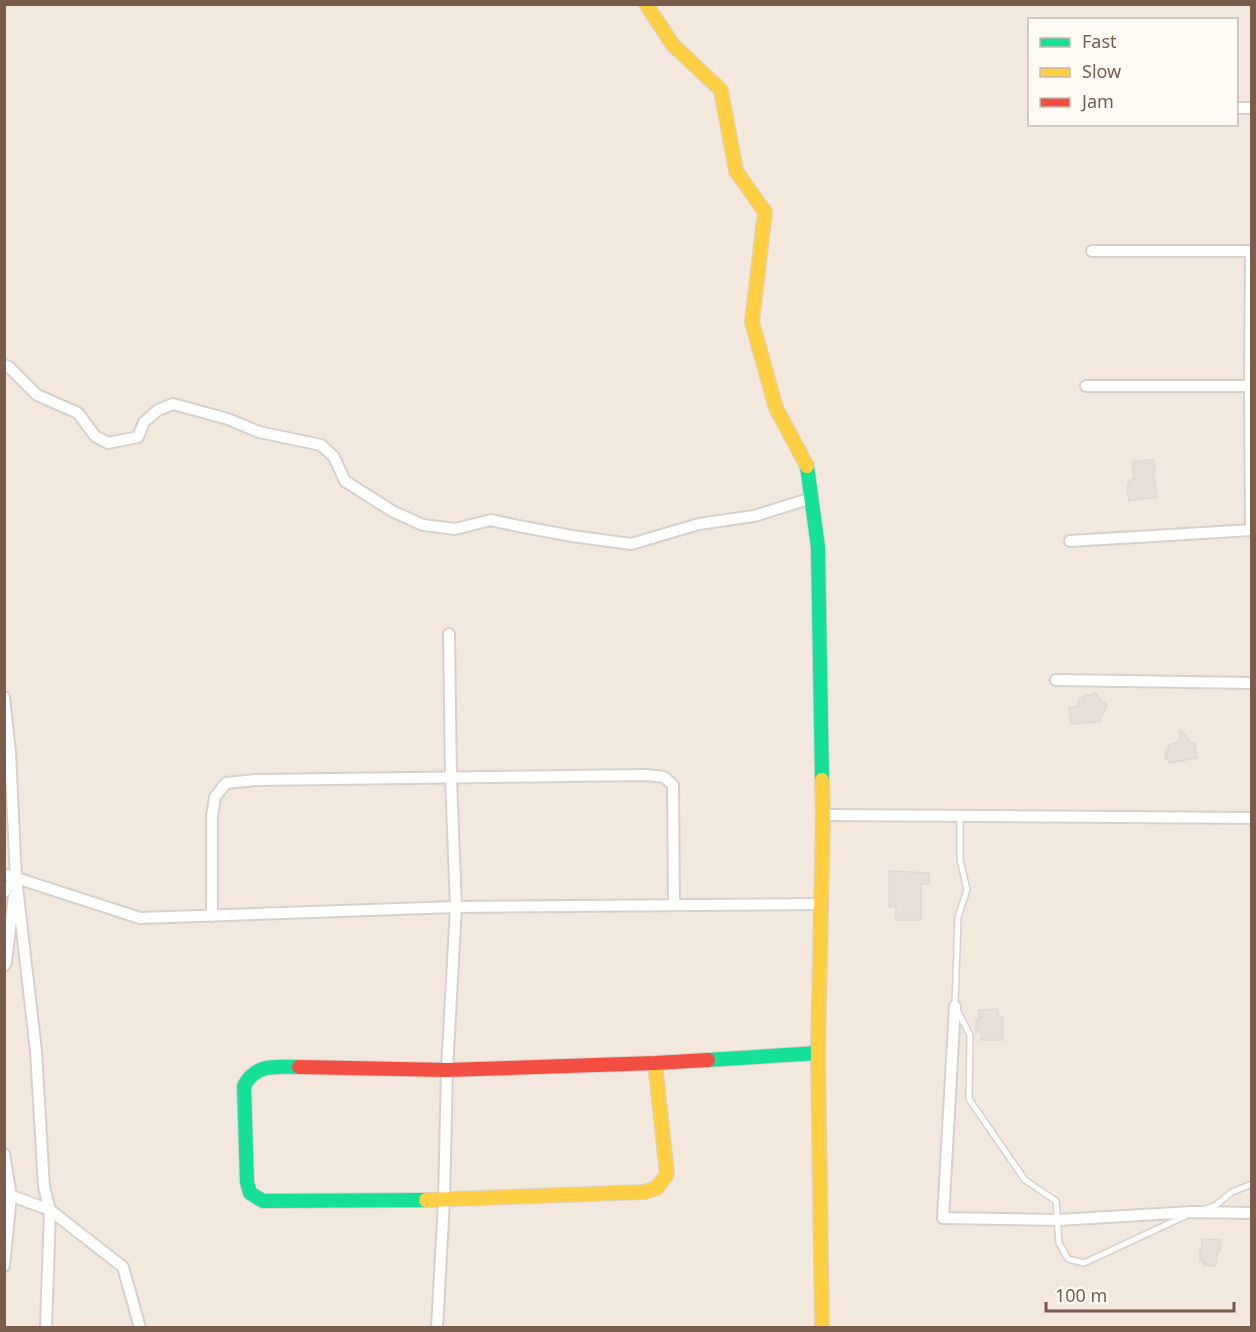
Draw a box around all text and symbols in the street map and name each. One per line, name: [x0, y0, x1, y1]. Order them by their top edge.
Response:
legend: [1028, 18, 1238, 126]
text: Fast: [1082, 29, 1117, 53]
text: Slow: [1082, 59, 1121, 83]
text: Jam: [1080, 89, 1114, 113]
scale bar: [1046, 1275, 1234, 1313]
text: 100 m: [1055, 1283, 1107, 1307]

